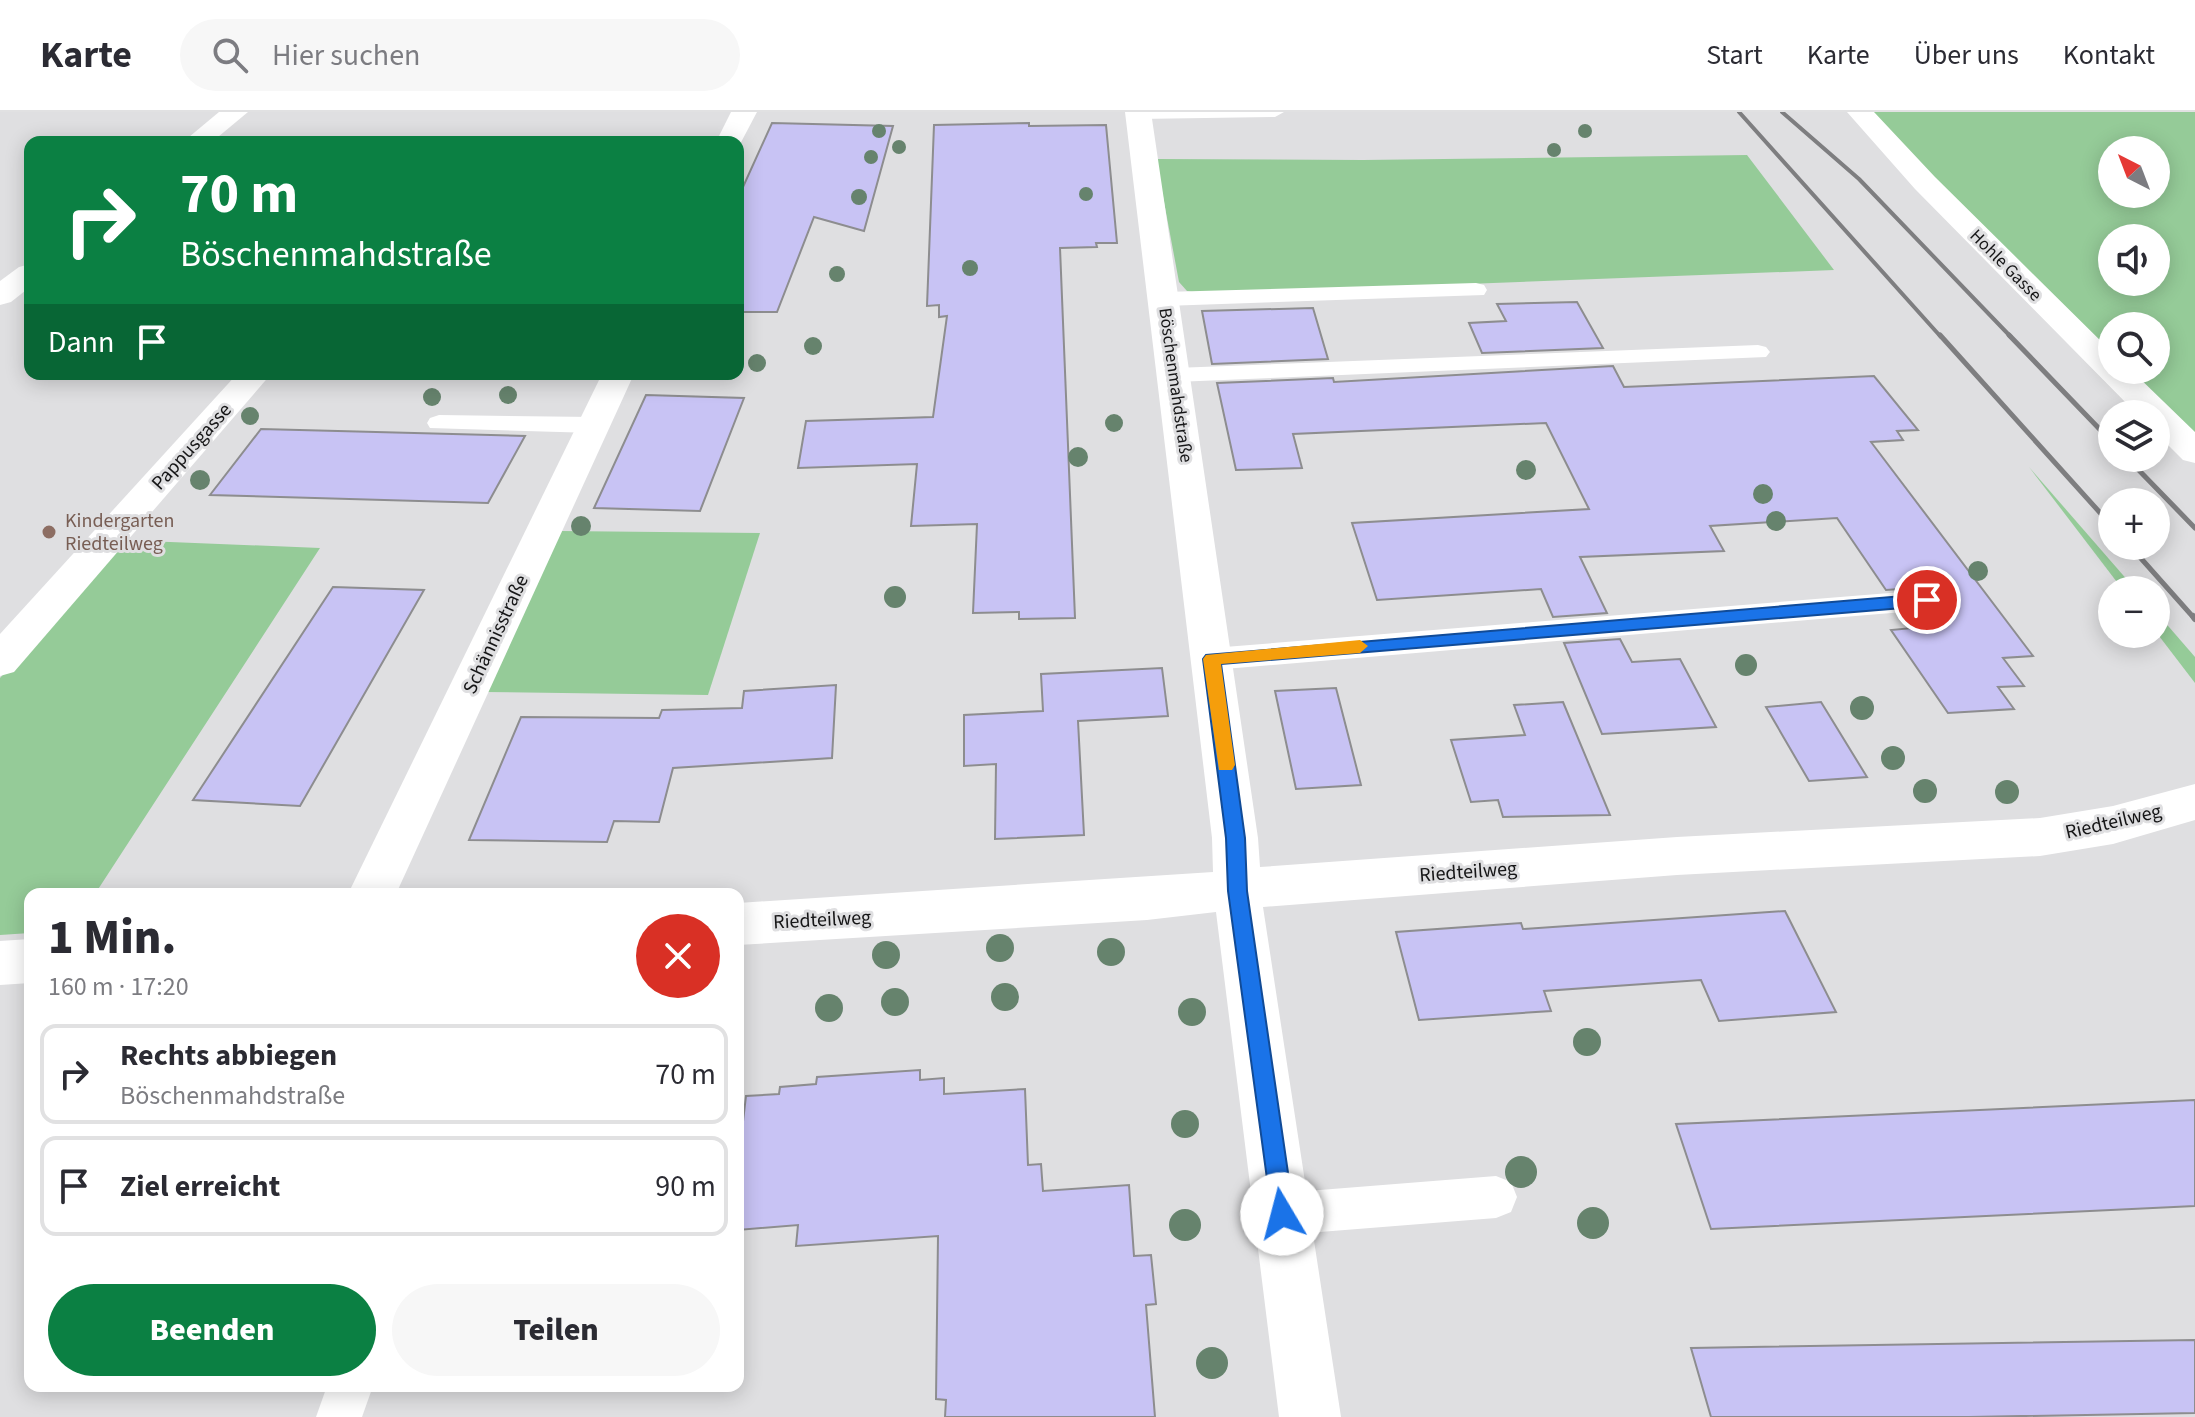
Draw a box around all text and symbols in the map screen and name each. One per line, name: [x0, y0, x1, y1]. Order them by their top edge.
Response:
search box: [180, 19, 740, 91]
text: Karte: [40, 28, 132, 82]
icon: search: [208, 33, 252, 77]
text: Hier suchen: [272, 34, 420, 77]
text: Start: [1706, 35, 1763, 75]
text: Karte: [1807, 35, 1870, 75]
text: Über uns: [1914, 35, 2019, 75]
text: Kontakt: [2063, 35, 2155, 75]
north arrow: [2098, 136, 2170, 208]
map controls: [2098, 136, 2170, 648]
text: 70 m: [180, 155, 298, 234]
icon: right: [48, 168, 152, 272]
street label: Hohle Gasse: [1964, 224, 2047, 307]
button: sound: [2098, 224, 2170, 296]
text: Böschenmahdstraße: [180, 229, 492, 280]
street label: Böschenmahdstraße: [1152, 306, 1199, 464]
button: search: [2098, 312, 2170, 384]
icon: arrive: [130, 320, 174, 364]
text: Dann: [48, 321, 114, 364]
street label: Pappusgasse: [145, 397, 239, 496]
button: layers: [2098, 400, 2170, 472]
button: +: [2098, 488, 2170, 560]
place label: Kindergarten Riedteilweg: [65, 507, 174, 558]
marker: Kindergarten Riedteilweg: [40, 523, 58, 541]
pin: [1893, 566, 1961, 634]
street label: Schännisstraße: [456, 570, 536, 699]
button: −: [2098, 576, 2170, 648]
icon: arrive: [1905, 578, 1949, 622]
street label: Riedteilweg: [2062, 797, 2164, 847]
street label: Riedteilweg: [1418, 855, 1518, 889]
street label: Riedteilweg: [772, 903, 872, 937]
text: 1 Min.: [48, 904, 176, 972]
button: close: [636, 914, 720, 998]
text: 160 m · 17:20: [48, 968, 189, 1005]
text: Rechts abbiegen: [120, 1034, 337, 1077]
icon: right: [52, 1052, 96, 1096]
text: 70 m: [655, 1053, 716, 1096]
text: Böschenmahdstraße: [120, 1077, 345, 1114]
icon: arrive: [52, 1164, 96, 1208]
text: Ziel erreicht: [120, 1165, 280, 1208]
text: 90 m: [655, 1165, 716, 1208]
position arrow: [1240, 1172, 1324, 1256]
button: Beenden: [48, 1284, 376, 1376]
button: Teilen: [392, 1284, 720, 1376]

